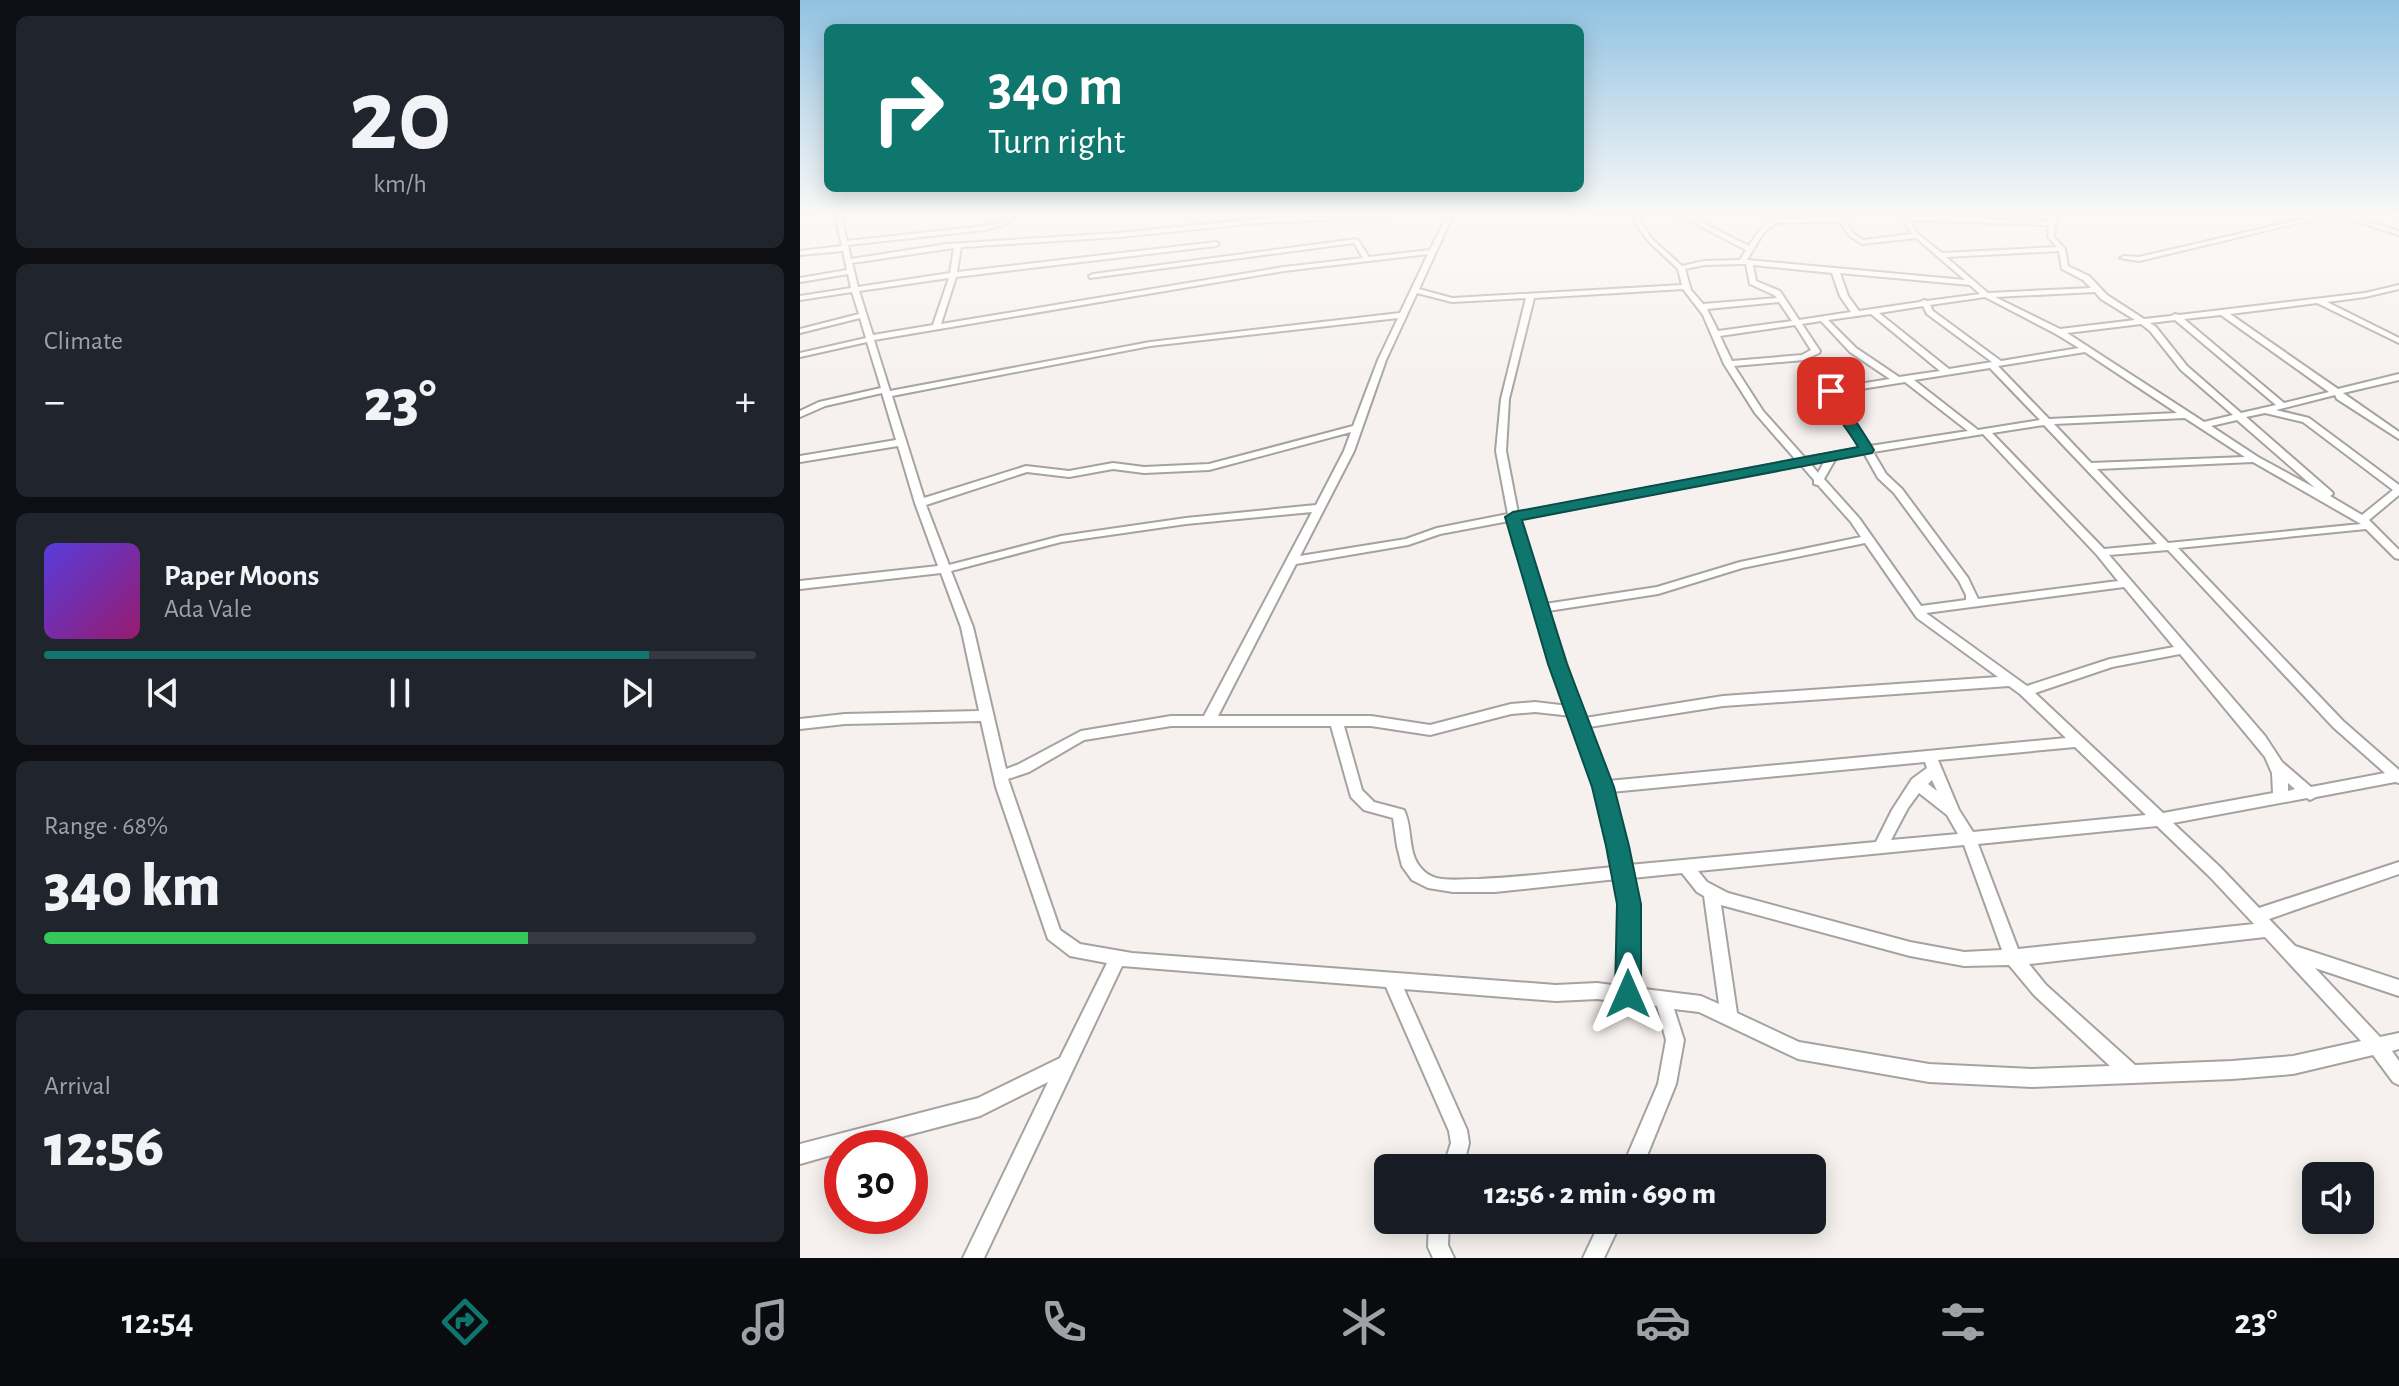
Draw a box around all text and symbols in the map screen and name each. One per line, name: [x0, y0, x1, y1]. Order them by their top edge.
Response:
icon: right: [856, 56, 960, 160]
text: 340 m: [988, 59, 1123, 115]
text: 20: [348, 65, 452, 169]
text: Turn right: [988, 124, 1125, 160]
text: km/h: [373, 171, 427, 197]
text: Climate: [44, 328, 123, 354]
pin: [1797, 357, 1865, 425]
icon: arrive: [1809, 369, 1853, 413]
text: 23°: [364, 372, 436, 432]
text: −: [44, 380, 65, 424]
text: +: [735, 380, 756, 424]
text: Paper Moons: [164, 561, 319, 591]
text: Ada Vale: [164, 596, 252, 622]
icon: previous: [141, 671, 185, 715]
icon: pause: [378, 671, 422, 715]
icon: next: [615, 671, 659, 715]
text: Range · 68%: [44, 813, 168, 839]
text: 340 km: [44, 857, 220, 917]
position arrow: [1586, 952, 1670, 1036]
text: Arrival: [44, 1073, 111, 1099]
text: 12:56: [44, 1117, 164, 1177]
speed limit sign: 30: [824, 1130, 928, 1234]
map controls: [2302, 1162, 2374, 1234]
button: sound: [2302, 1162, 2374, 1234]
text: 12:56 · 2 min · 690 m: [1484, 1179, 1716, 1209]
icon: directions: [437, 1294, 493, 1350]
icon: music: [737, 1294, 793, 1350]
icon: phone: [1036, 1294, 1092, 1350]
icon: climate: [1336, 1294, 1392, 1350]
icon: car: [1635, 1294, 1691, 1350]
icon: filters: [1935, 1294, 1991, 1350]
text: 12:54: [122, 1304, 194, 1340]
text: 23°: [2234, 1304, 2277, 1340]

